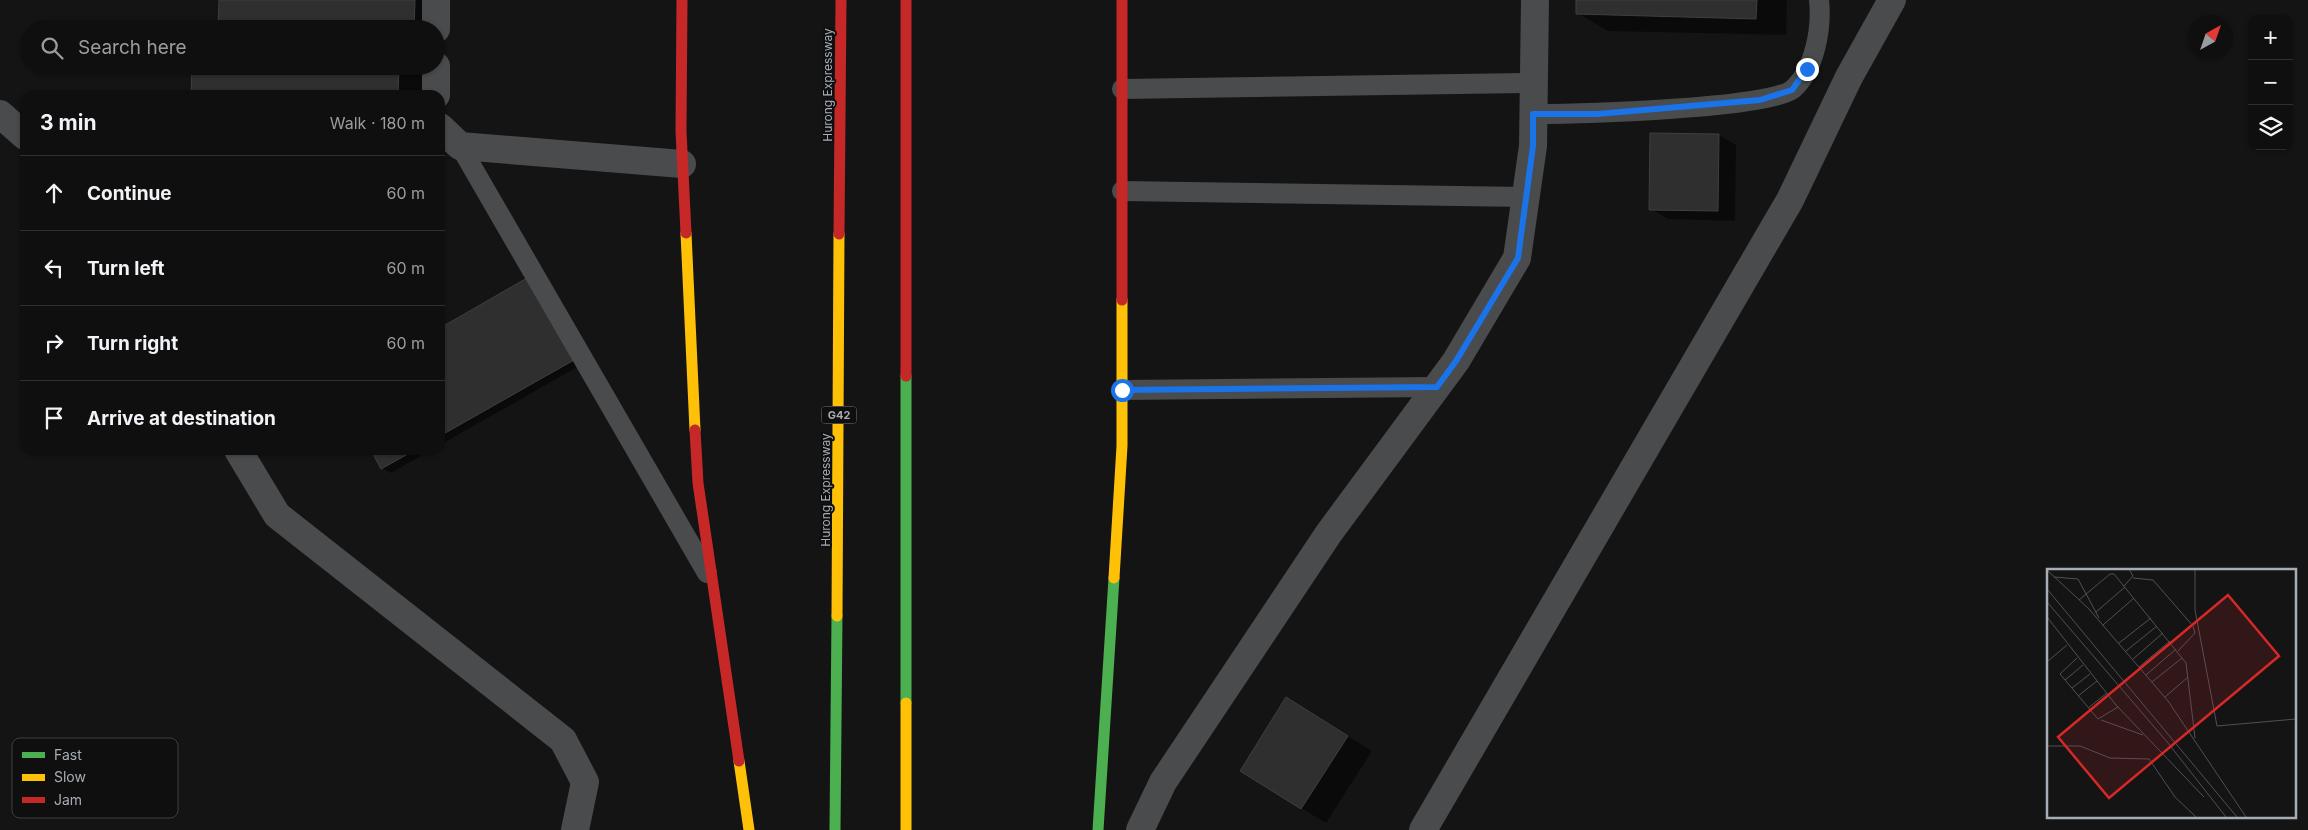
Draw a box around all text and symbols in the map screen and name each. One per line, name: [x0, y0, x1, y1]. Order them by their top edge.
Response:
north arrow: [2188, 15, 2233, 60]
map controls: [2248, 15, 2293, 150]
button: +: [2248, 15, 2293, 60]
search box: [20, 20, 445, 75]
street label: Hurong Expressway: [820, 28, 835, 142]
icon: search: [38, 34, 66, 62]
text: Search here: [78, 36, 187, 59]
route end: [1796, 58, 1819, 81]
button: −: [2248, 60, 2293, 105]
button: layers: [2248, 105, 2293, 150]
text: 3 min: [40, 110, 96, 135]
text: Walk · 180 m: [330, 113, 425, 133]
icon: ahead: [40, 179, 68, 207]
text: Continue: [87, 182, 172, 205]
text: 60 m: [386, 183, 425, 203]
icon: left: [40, 254, 68, 282]
text: Turn left: [87, 257, 165, 280]
text: 60 m: [386, 258, 425, 278]
icon: right: [40, 329, 68, 357]
text: Turn right: [87, 332, 178, 355]
text: 60 m: [386, 333, 425, 353]
route start: [1111, 379, 1134, 402]
icon: arrive: [40, 404, 68, 432]
road number: G42: [822, 406, 856, 424]
text: Arrive at destination: [87, 407, 276, 430]
street label: Hurong Expressway: [818, 433, 833, 547]
inset map: [2047, 569, 2296, 818]
legend: [12, 738, 178, 818]
text: Fast: [54, 746, 82, 763]
text: Slow: [54, 768, 86, 785]
text: Jam: [54, 791, 82, 808]

